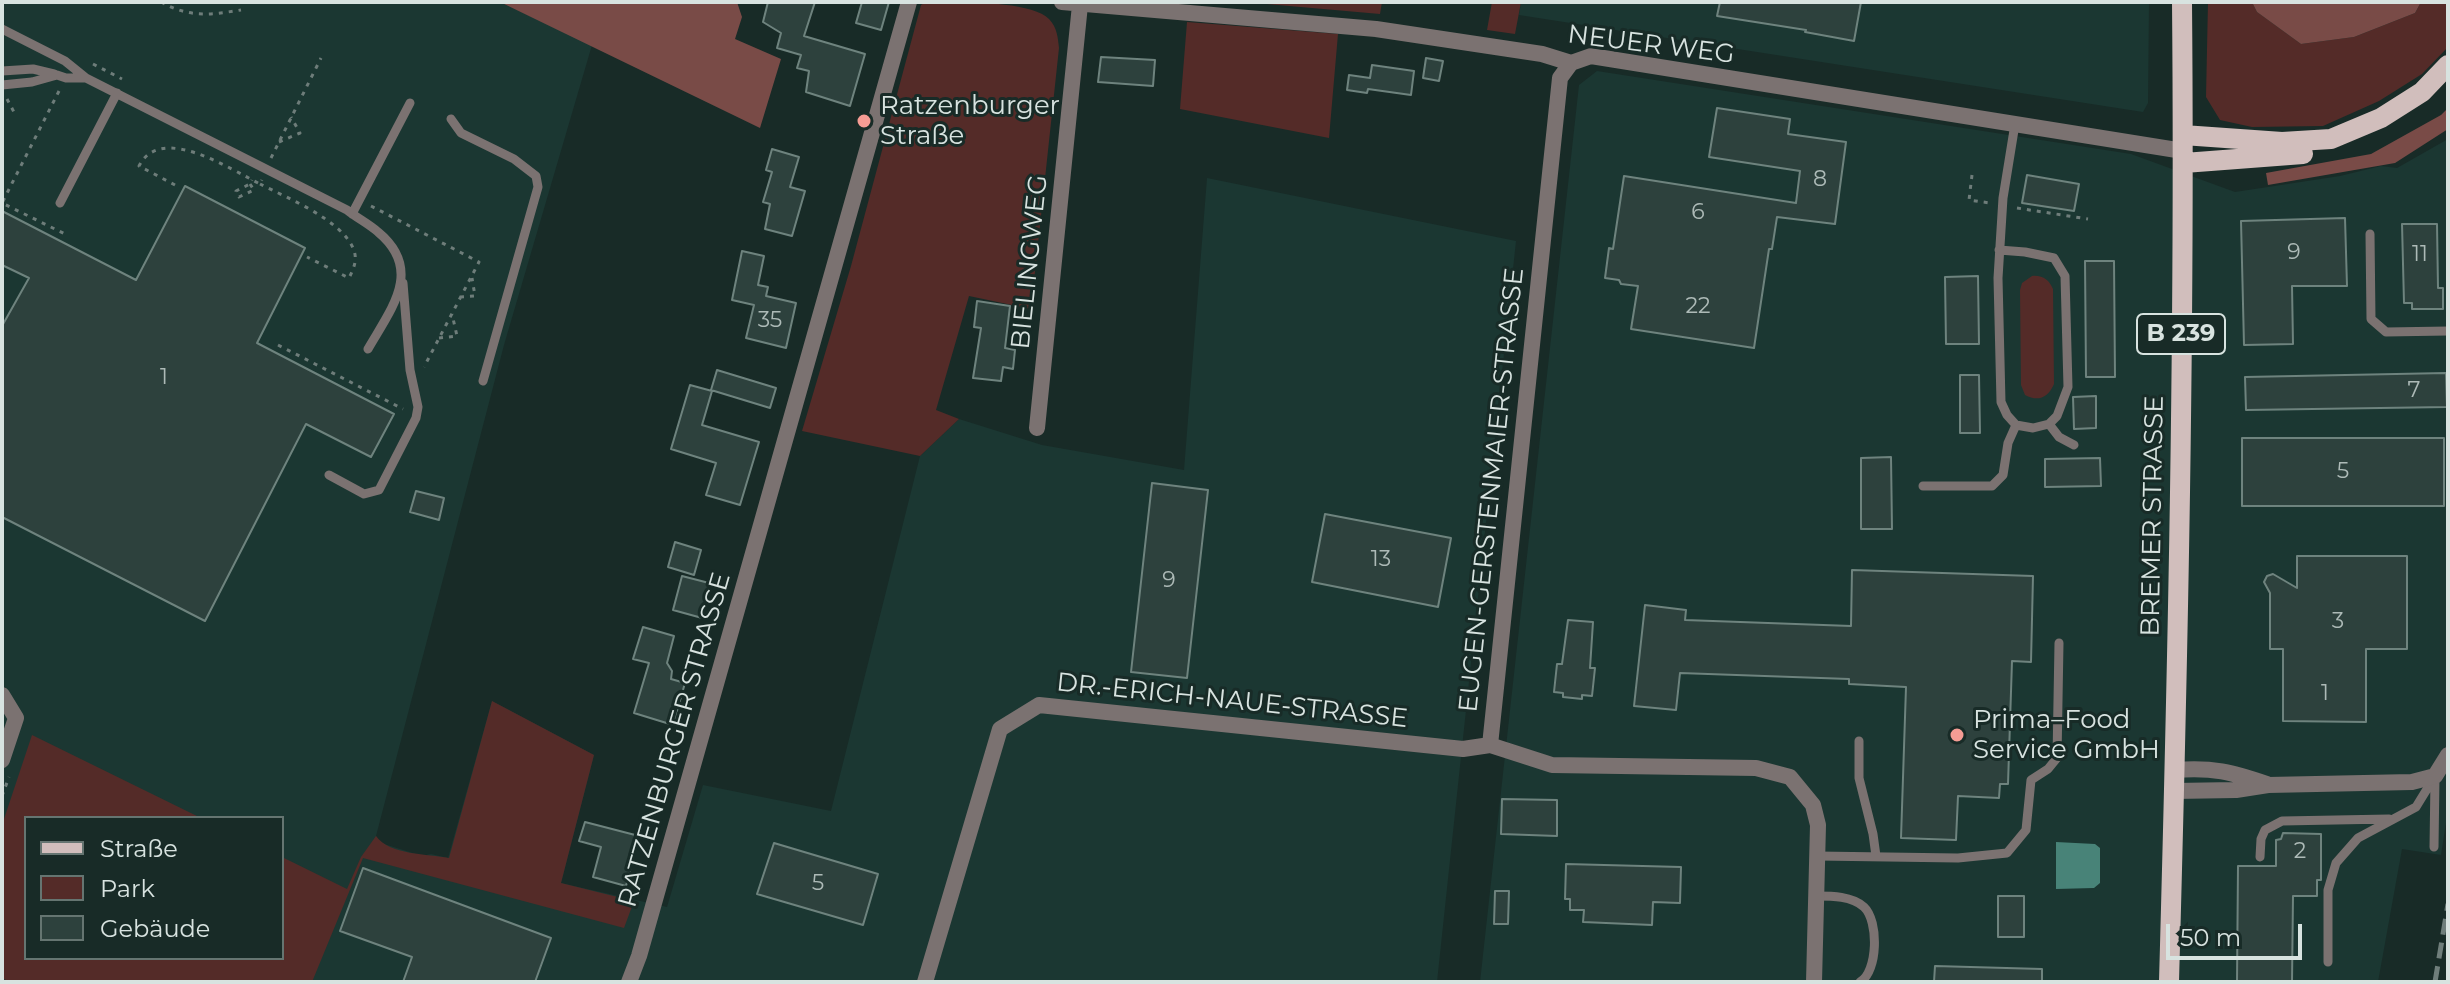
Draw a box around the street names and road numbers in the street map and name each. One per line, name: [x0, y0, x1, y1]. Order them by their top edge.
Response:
street label: NEUER WEG: [1566, 19, 1736, 71]
street label: BIELINGWEG: [1005, 173, 1055, 351]
street label: EUGEN-GERSTENMAIER-STRASSE: [1453, 266, 1531, 714]
road number: B 239: [2137, 314, 2225, 354]
street label: BREMER STRASSE: [2135, 395, 2171, 637]
street label: RATZENBURGER STRASSE: [612, 569, 738, 911]
street label: DR.-ERICH-NAUE-STRASSE: [1055, 667, 1409, 735]

